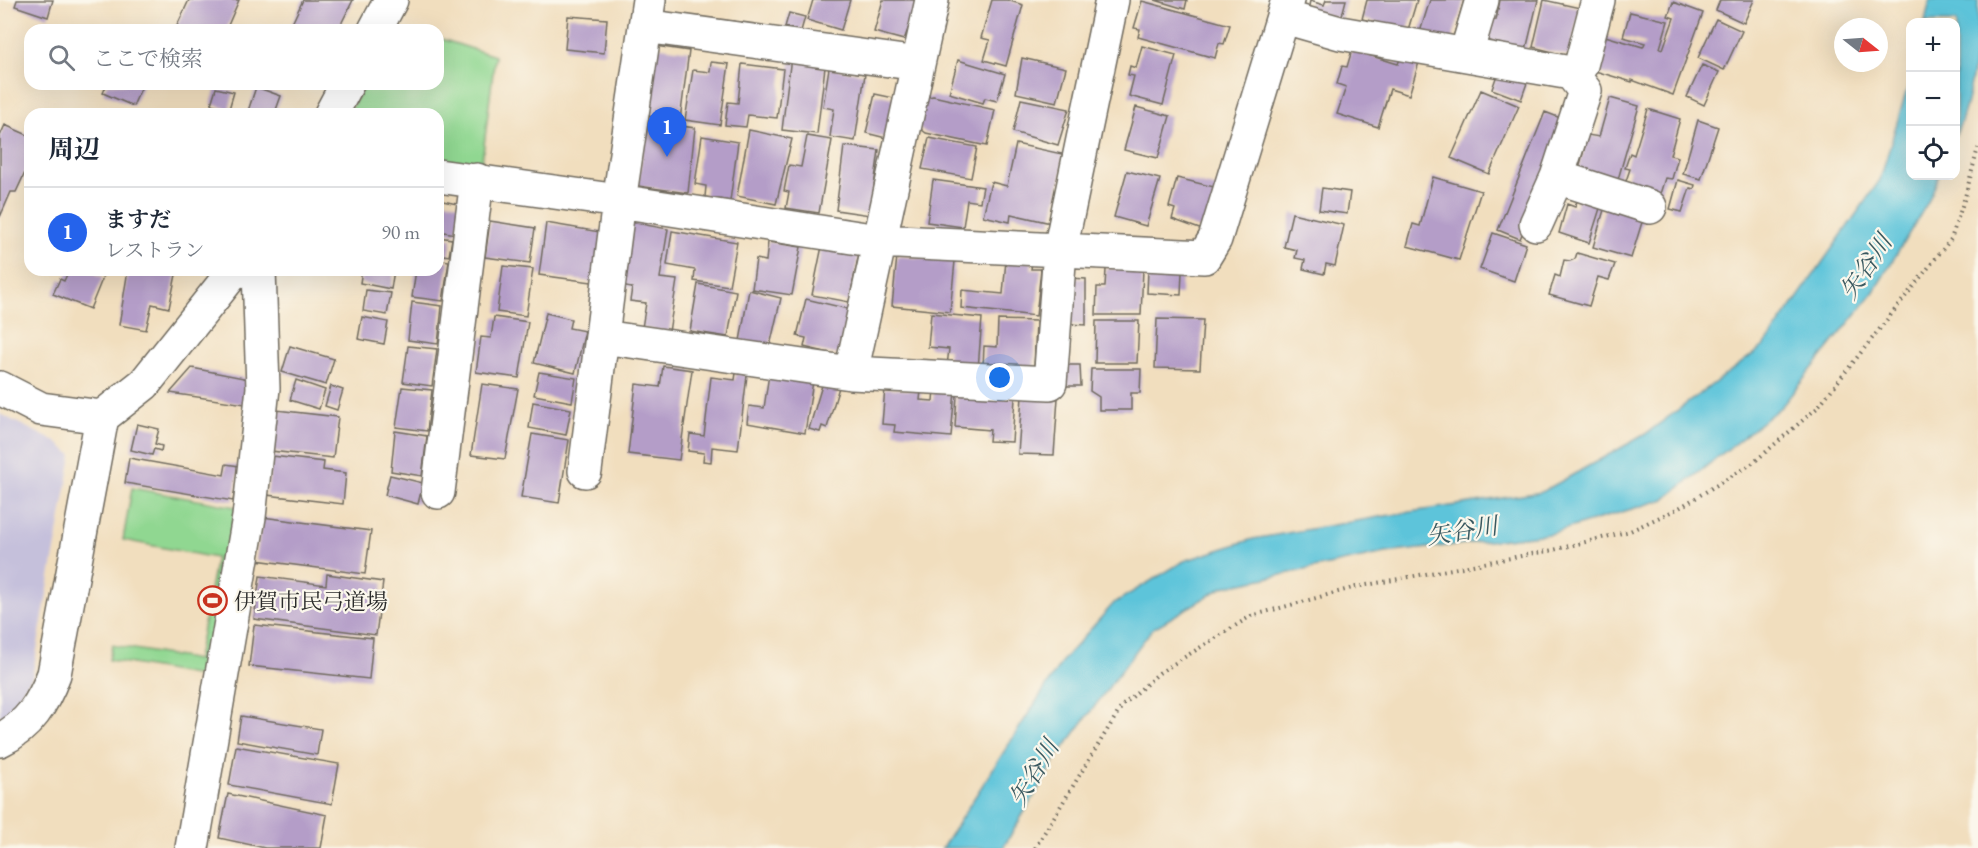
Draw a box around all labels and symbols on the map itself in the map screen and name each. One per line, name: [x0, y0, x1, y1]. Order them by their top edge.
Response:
north arrow: [1834, 18, 1888, 72]
pin: 1: [648, 108, 686, 157]
water label: 矢谷川: [1833, 226, 1900, 305]
your location: [985, 363, 1014, 392]
water label: 矢谷川: [1424, 509, 1503, 551]
sports icon: 伊賀市民弓道場: [197, 585, 229, 617]
place label: 伊賀市民弓道場: [234, 587, 388, 616]
water label: 矢谷川: [1002, 731, 1067, 812]

